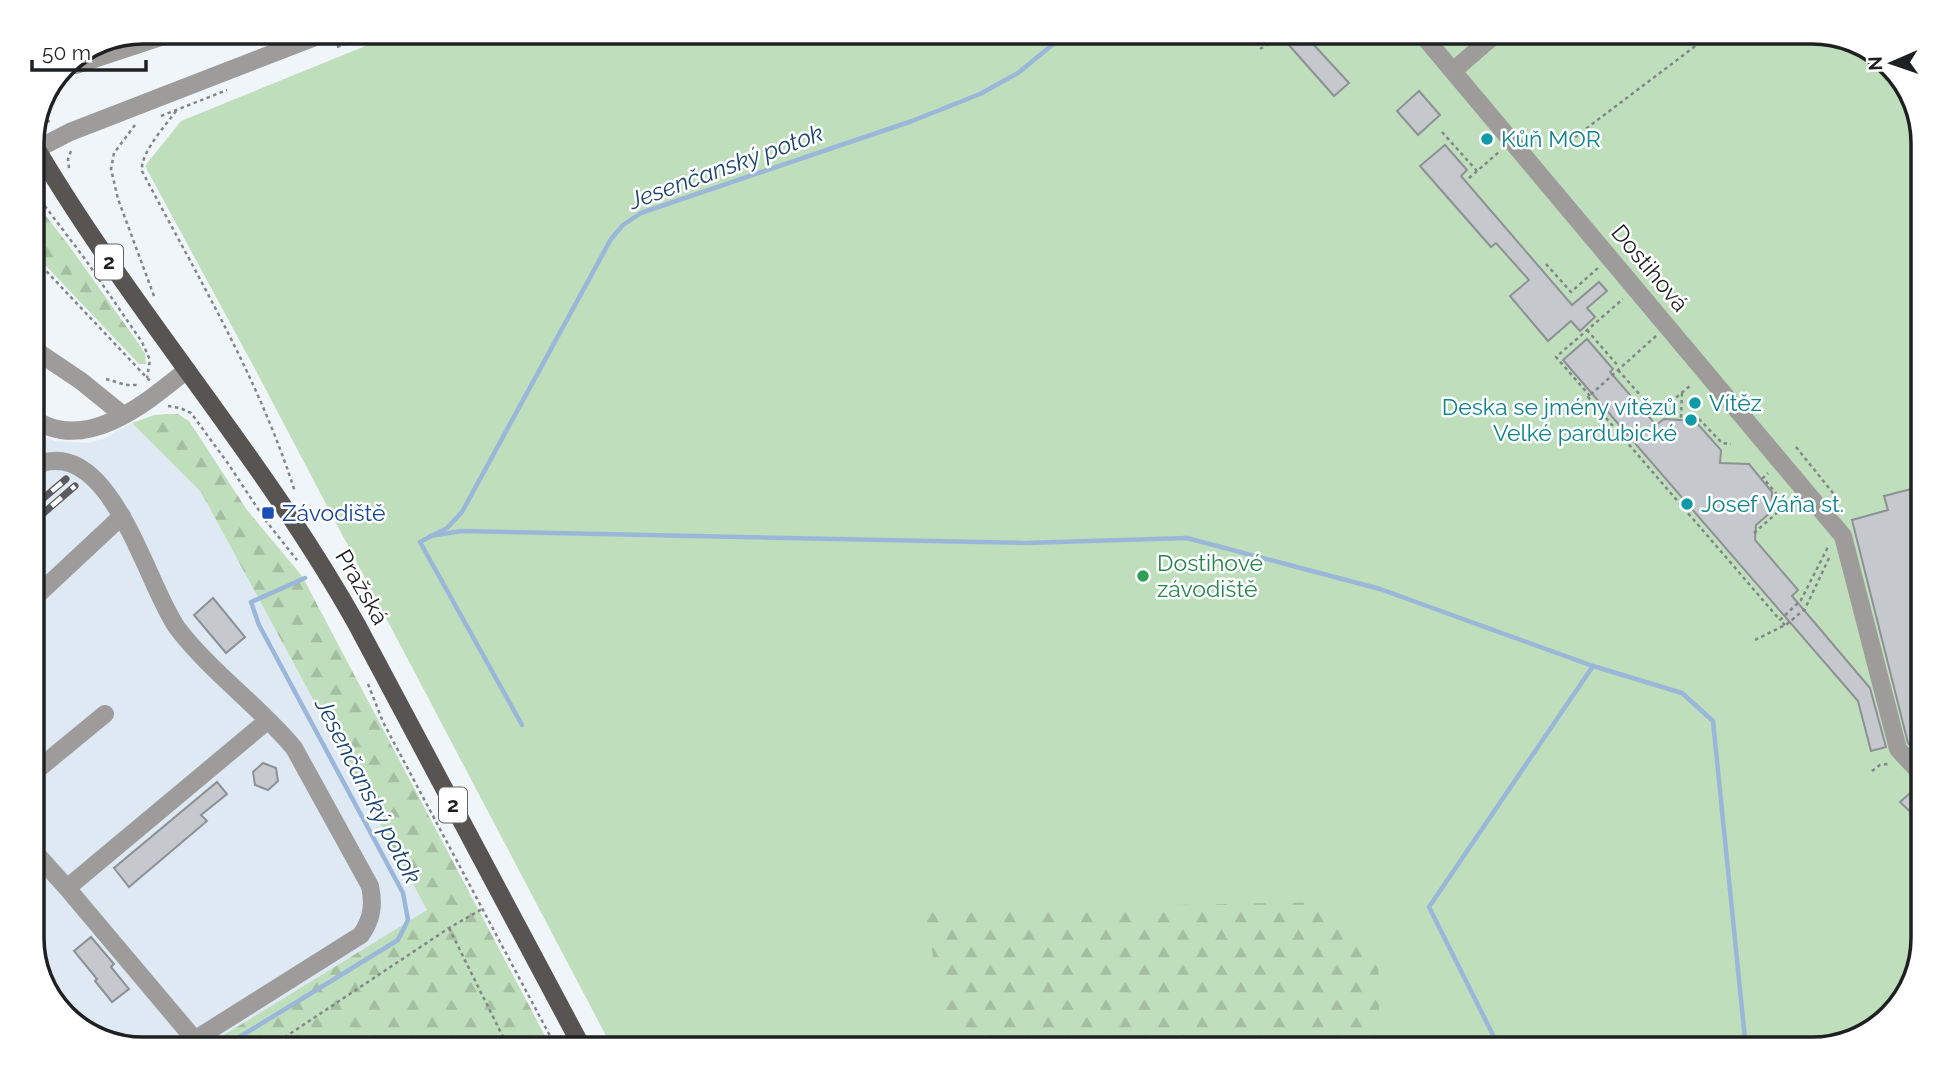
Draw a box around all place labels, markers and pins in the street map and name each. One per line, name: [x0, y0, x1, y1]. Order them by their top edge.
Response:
place label: Kůň MOR: [1501, 125, 1601, 152]
marker: Kůň MOR: [1479, 131, 1495, 147]
place label: Vítěz: [1709, 389, 1762, 416]
place label: Deska se jmény vítězů Velké pardubické: [1442, 393, 1677, 446]
marker: Vítěz: [1687, 395, 1703, 411]
marker: Deska se jmény vítězů Velké pardubické: [1683, 412, 1699, 428]
place label: Josef Váňa st.: [1701, 490, 1844, 517]
marker: Josef Váňa st.: [1679, 496, 1695, 512]
place label: Závodiště: [282, 499, 386, 526]
marker: Závodiště: [260, 505, 276, 521]
place label: Dostihové závodiště: [1157, 549, 1263, 602]
marker: Dostihové závodiště: [1135, 568, 1151, 584]

